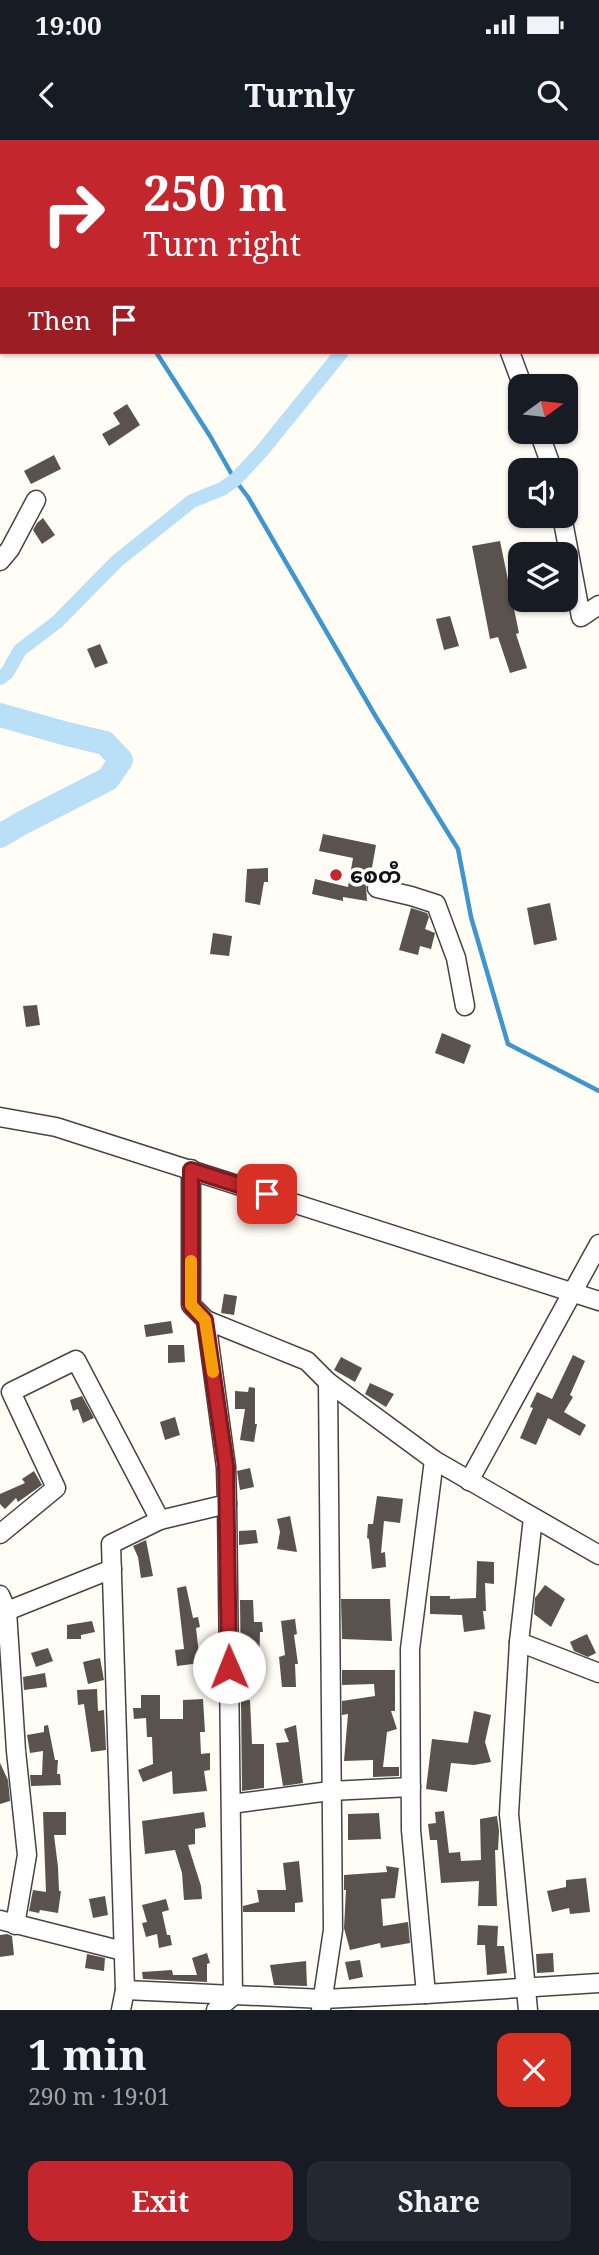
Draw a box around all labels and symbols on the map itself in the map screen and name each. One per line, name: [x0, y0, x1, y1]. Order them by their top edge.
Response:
north arrow: [508, 374, 578, 444]
place label: စေတီ: [350, 861, 401, 889]
marker: စေတီ: [328, 867, 344, 883]
pin: [237, 1164, 297, 1224]
position arrow: [192, 1630, 266, 1704]

